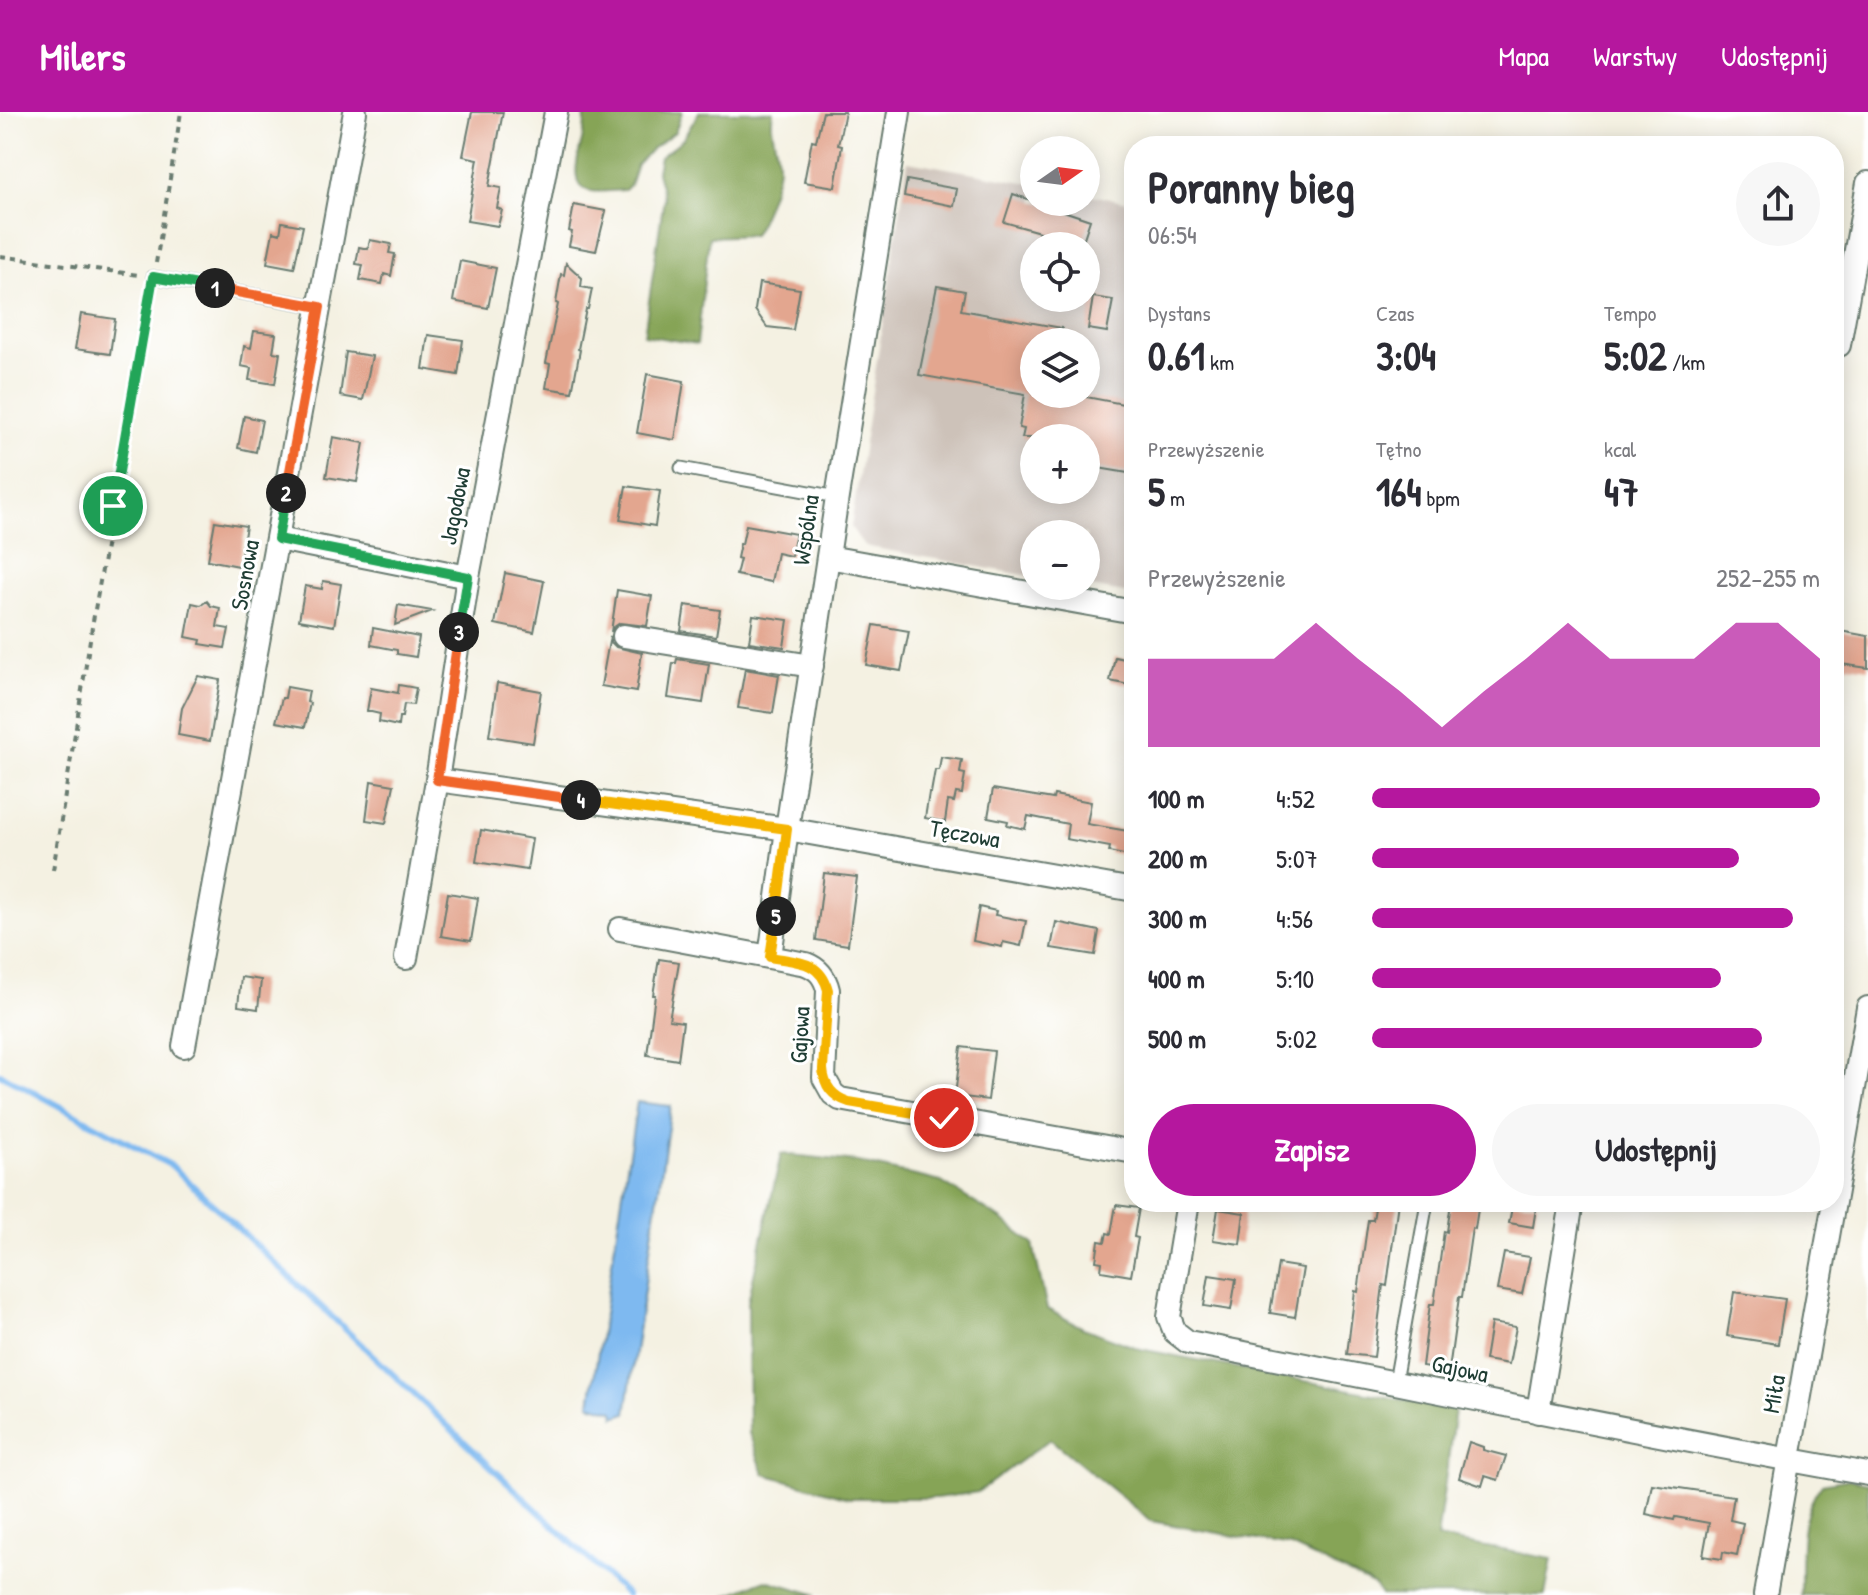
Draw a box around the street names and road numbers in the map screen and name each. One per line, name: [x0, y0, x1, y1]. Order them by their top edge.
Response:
street label: Jagodowa: [431, 464, 477, 547]
street label: Wspólna: [784, 493, 826, 567]
street label: Sosnowa: [222, 537, 266, 613]
street label: Tęczowa: [928, 811, 1003, 855]
street label: Gajowa: [782, 1006, 816, 1064]
street label: Gajowa: [1429, 1346, 1491, 1390]
street label: Miła: [1754, 1372, 1792, 1415]

